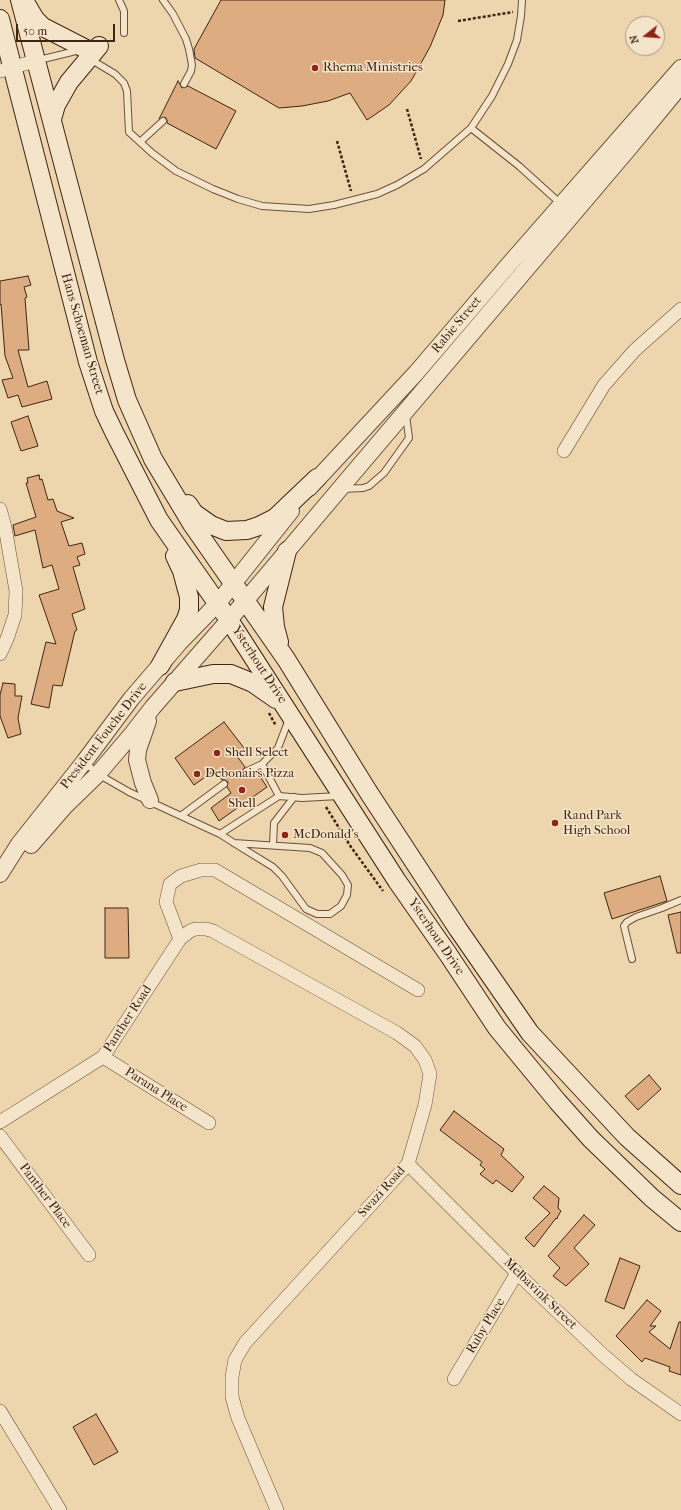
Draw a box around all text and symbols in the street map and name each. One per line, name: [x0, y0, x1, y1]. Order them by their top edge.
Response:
scale bar: [18, 16, 117, 42]
north arrow: [625, 16, 665, 56]
text: 50 m: [23, 24, 47, 38]
text: N: [627, 33, 641, 45]
place label: Rhema Ministries: [323, 60, 423, 76]
marker: Rhema Ministries: [310, 63, 320, 73]
street label: Hans Schoeman Street: [57, 272, 107, 396]
street label: Rabie Street: [429, 293, 485, 357]
street label: Ysterhout Drive: [228, 623, 290, 707]
street label: President Fouche Drive: [57, 679, 151, 793]
place label: Shell Select: [225, 745, 289, 761]
marker: Shell Select: [212, 748, 222, 758]
place label: Debonairs Pizza: [205, 766, 294, 782]
marker: Debonairs Pizza: [192, 769, 202, 779]
marker: Shell: [237, 785, 247, 795]
place label: Shell: [228, 796, 256, 812]
place label: Rand Park High School: [563, 808, 630, 839]
marker: Rand Park High School: [550, 818, 560, 828]
place label: McDonald's: [293, 827, 358, 843]
marker: McDonald's: [280, 830, 290, 840]
street label: Ysterhout Drive: [405, 896, 467, 978]
street label: Panther Road: [101, 983, 155, 1055]
street label: Parana Place: [122, 1065, 190, 1115]
street label: Panther Place: [15, 1160, 75, 1232]
street label: Swazi Road: [355, 1163, 409, 1221]
street label: Melbavink Street: [500, 1255, 580, 1333]
street label: Ruby Place: [463, 1295, 509, 1357]

